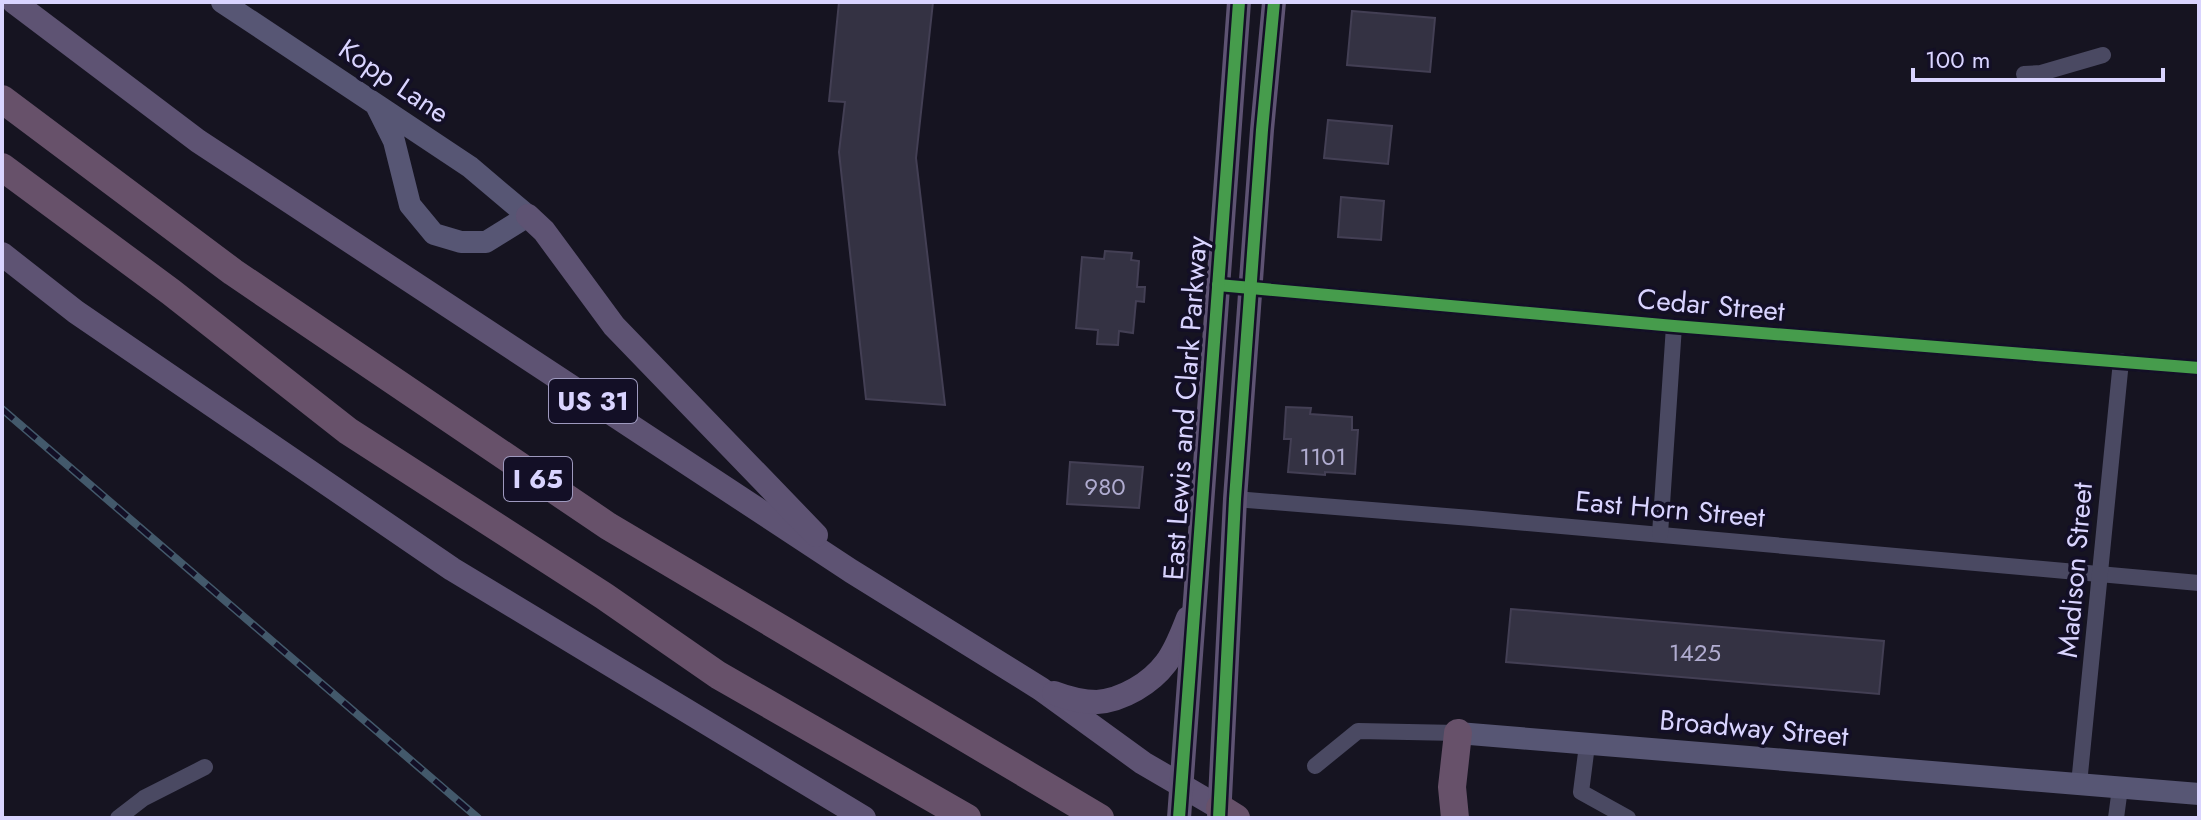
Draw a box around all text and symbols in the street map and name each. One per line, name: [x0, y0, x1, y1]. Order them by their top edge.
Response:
street label: Kopp Lane: [330, 29, 458, 133]
scale bar: [1913, 32, 2163, 82]
text: 100 m: [1925, 42, 1991, 77]
street label: East Lewis and Clark Parkway: [1153, 234, 1218, 581]
street label: Cedar Street: [1636, 278, 1787, 332]
road number: US 31: [549, 379, 637, 423]
house number: 1101: [1300, 439, 1346, 474]
road number: I 65: [504, 457, 572, 501]
house number: 980: [1084, 469, 1126, 504]
street label: East Horn Street: [1574, 480, 1767, 538]
street label: Madison Street: [2047, 480, 2103, 659]
house number: 1425: [1669, 635, 1721, 670]
street label: Broadway Street: [1658, 699, 1850, 757]

